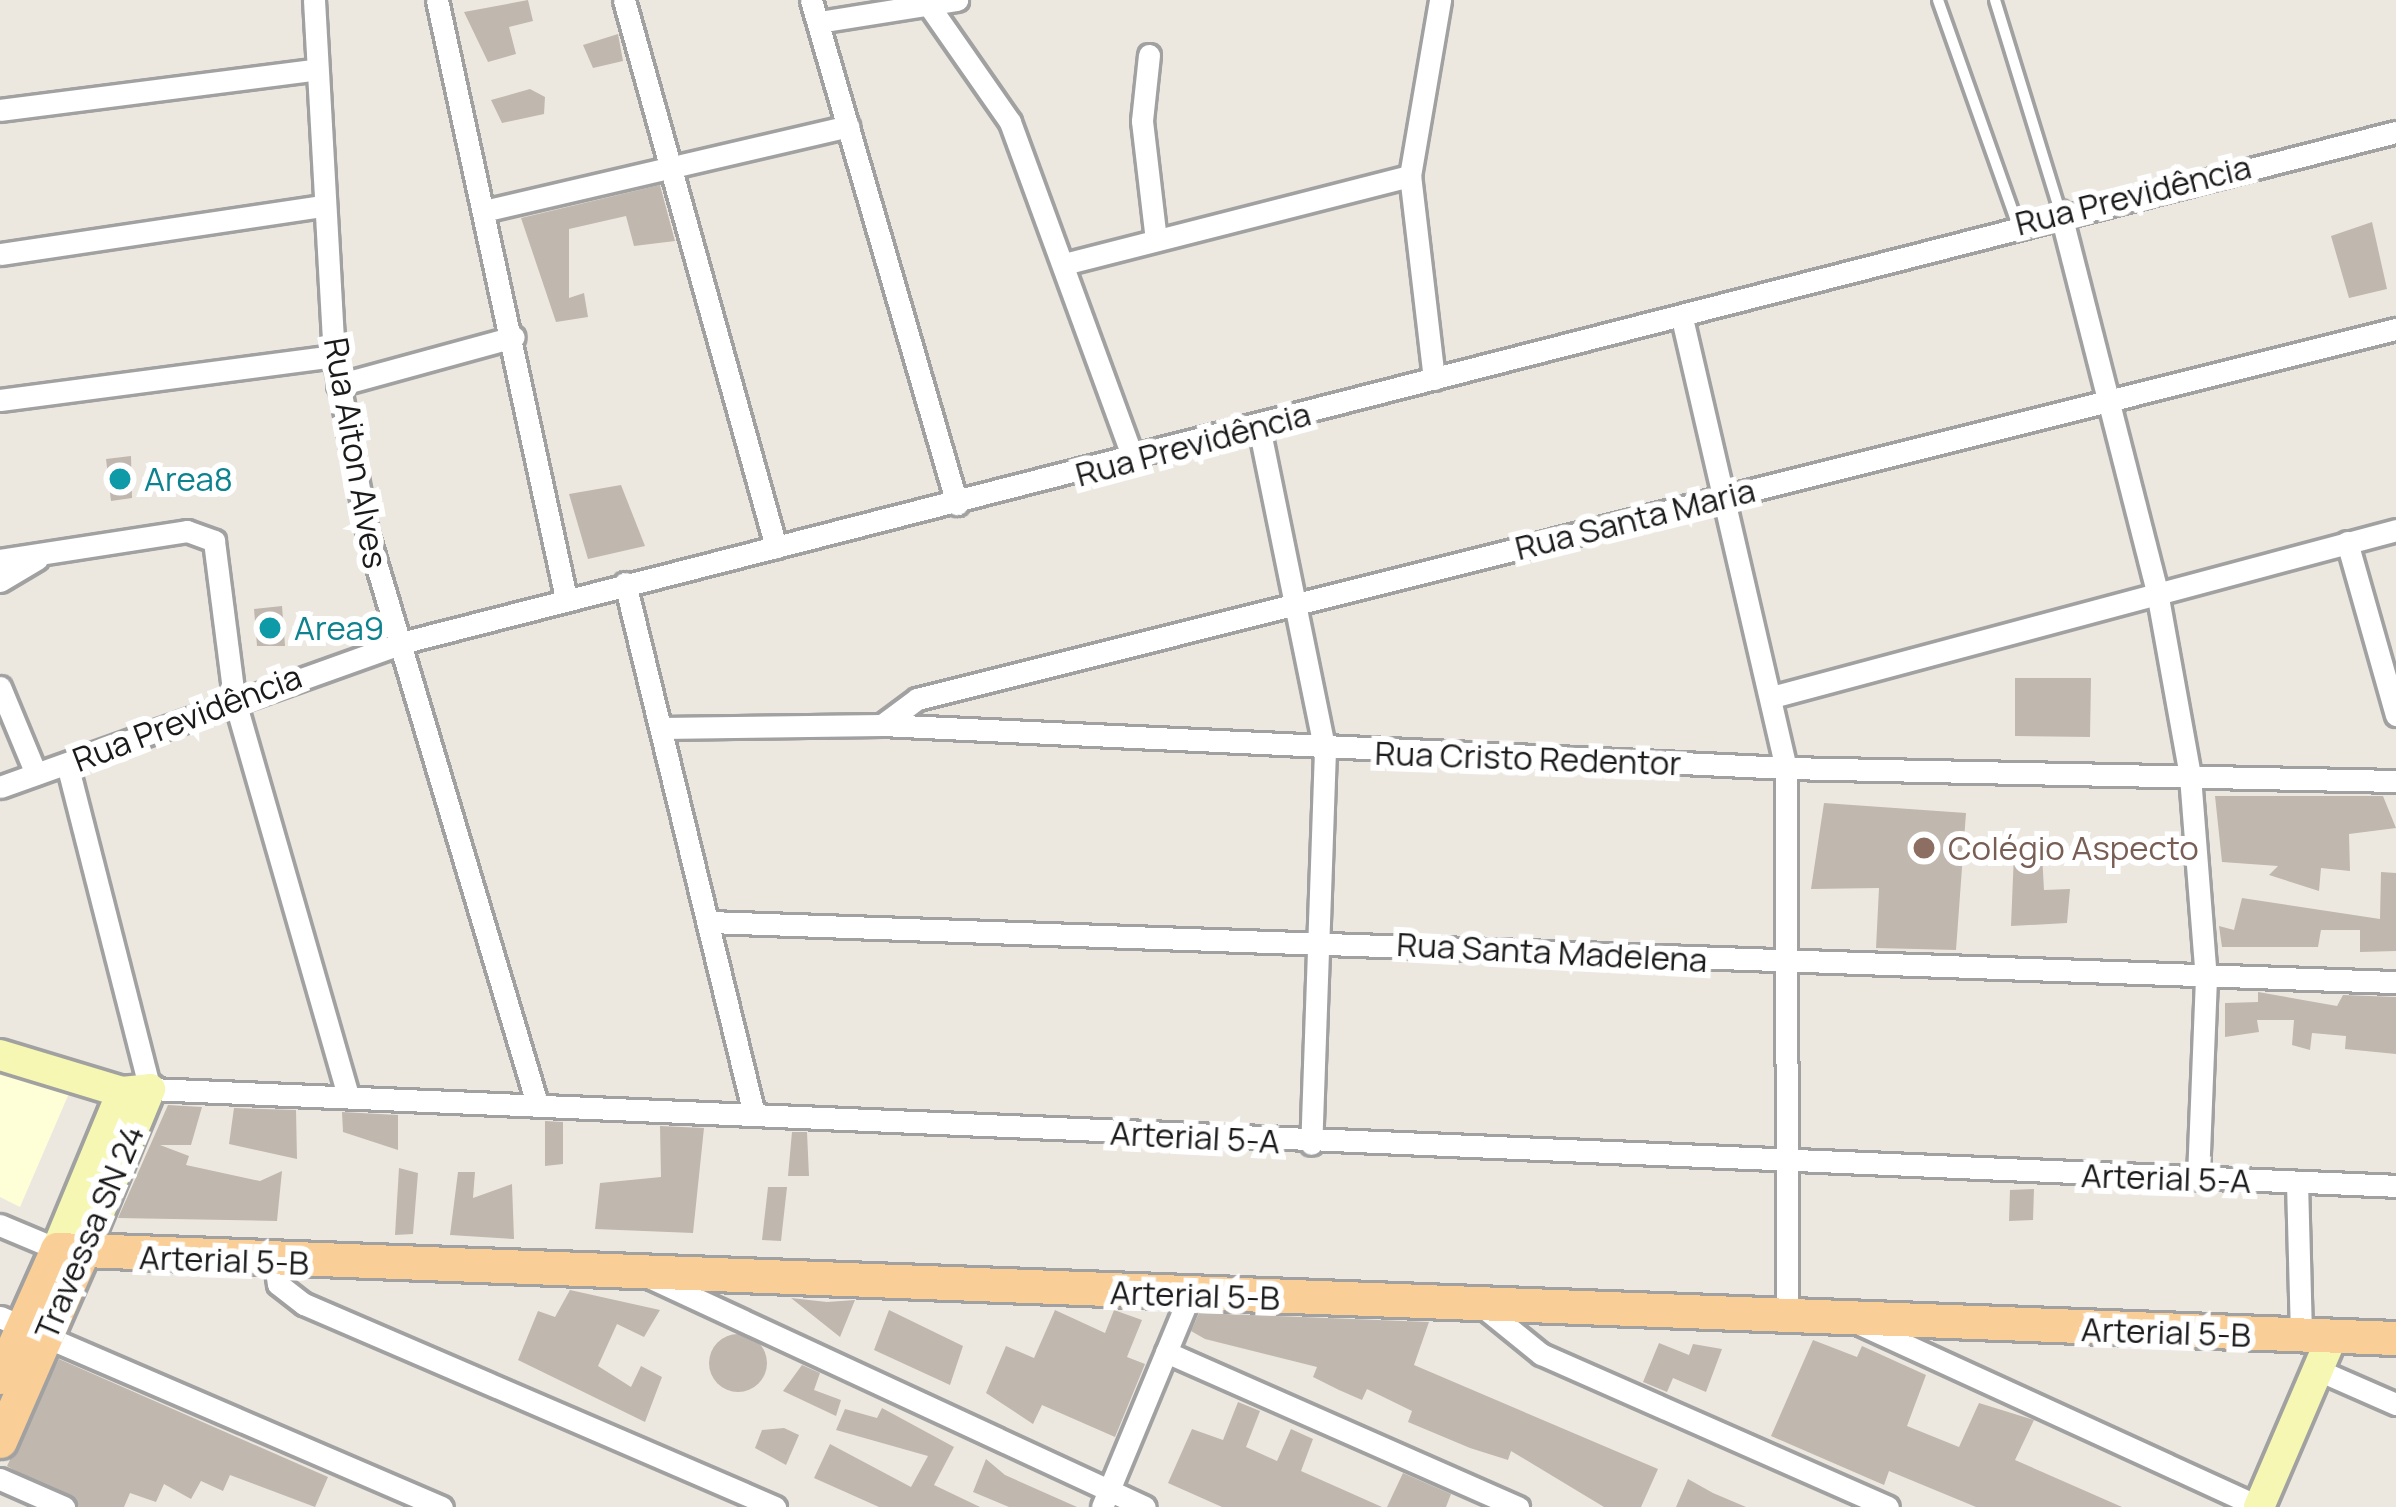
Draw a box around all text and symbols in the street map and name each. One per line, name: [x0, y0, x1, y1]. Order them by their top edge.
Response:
street label: Rua Previdência: [2011, 147, 2255, 243]
street label: Rua Aiton Alves: [316, 335, 396, 571]
street label: Rua Previdência: [1071, 394, 1315, 494]
place label: Area8: [144, 459, 233, 499]
marker: Area8: [107, 466, 133, 492]
street label: Rua Santa Maria: [1511, 470, 1759, 568]
place label: Area9: [294, 608, 384, 648]
marker: Area9: [257, 615, 283, 641]
street label: Rua Previdência: [67, 656, 307, 780]
street label: Rua Cristo Redentor: [1374, 733, 1682, 783]
place label: Colégio Aspecto: [1948, 828, 2199, 868]
marker: Colégio Aspecto: [1911, 835, 1937, 861]
street label: Rua Santa Madelena: [1396, 924, 1708, 980]
street label: Arterial 5-A: [1109, 1113, 1281, 1161]
street label: Travessa SN 24: [26, 1119, 152, 1345]
street label: Arterial 5-A: [2080, 1155, 2252, 1201]
street label: Arterial 5-B: [138, 1237, 310, 1283]
street label: Arterial 5-B: [1109, 1272, 1281, 1318]
street label: Arterial 5-B: [2080, 1309, 2252, 1355]

